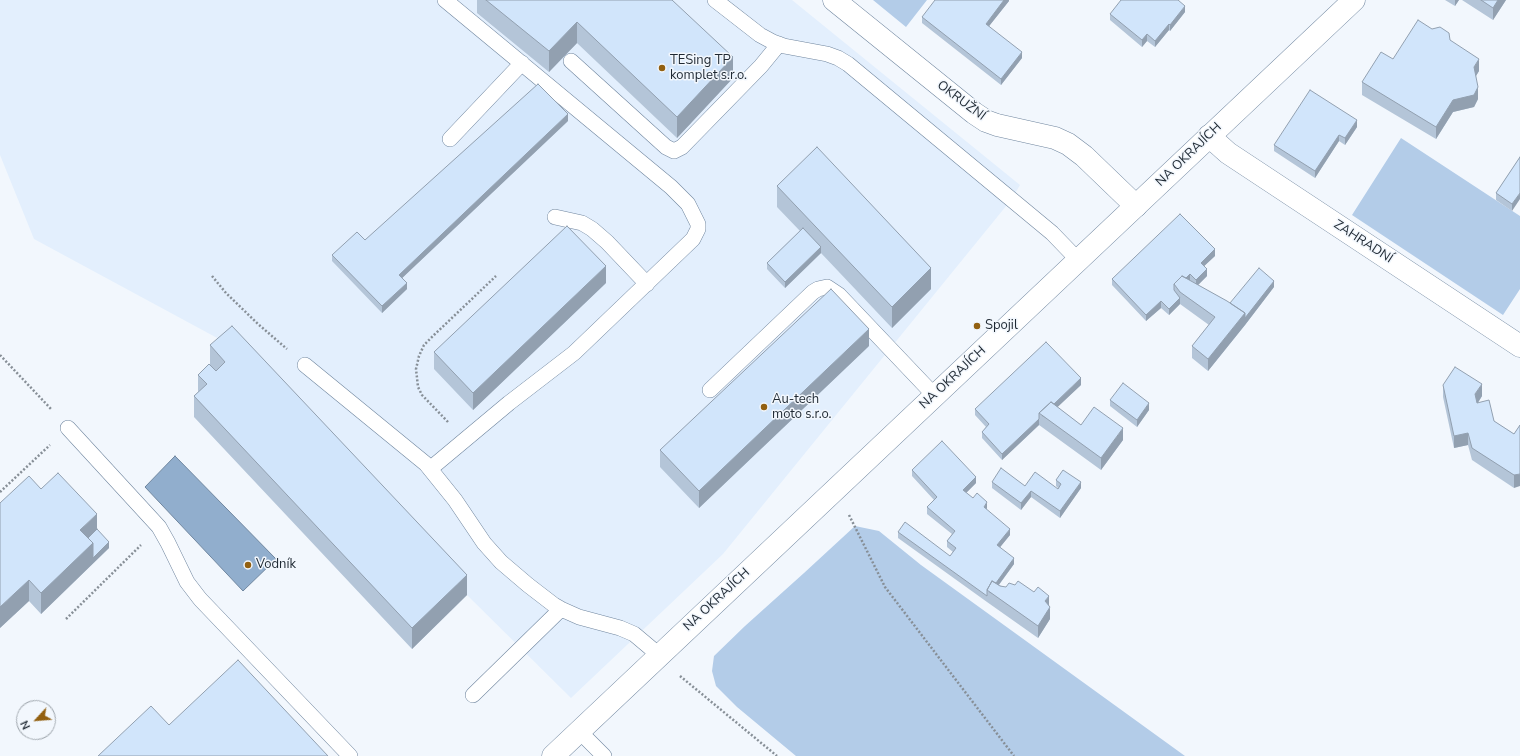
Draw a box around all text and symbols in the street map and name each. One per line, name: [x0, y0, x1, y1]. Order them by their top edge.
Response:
place label: TESing TP komplet s.r.o.: [670, 53, 747, 84]
marker: TESing TP komplet s.r.o.: [657, 63, 667, 73]
street label: OKRUŽNÍ: [934, 78, 988, 124]
street label: NA OKRAJÍCH: [1153, 120, 1225, 190]
street label: ZAHRADNÍ: [1330, 217, 1396, 267]
place label: Spojil: [985, 318, 1018, 334]
marker: Spojil: [972, 321, 982, 331]
street label: NA OKRAJÍCH: [917, 343, 989, 413]
place label: Au-tech moto s.r.o.: [772, 392, 831, 423]
marker: Au-tech moto s.r.o.: [759, 402, 769, 412]
place label: Vodník: [256, 557, 296, 573]
marker: Vodník: [243, 560, 253, 570]
street label: NA OKRAJÍCH: [681, 565, 753, 635]
north arrow: [16, 700, 56, 740]
text: N: [17, 718, 34, 732]

